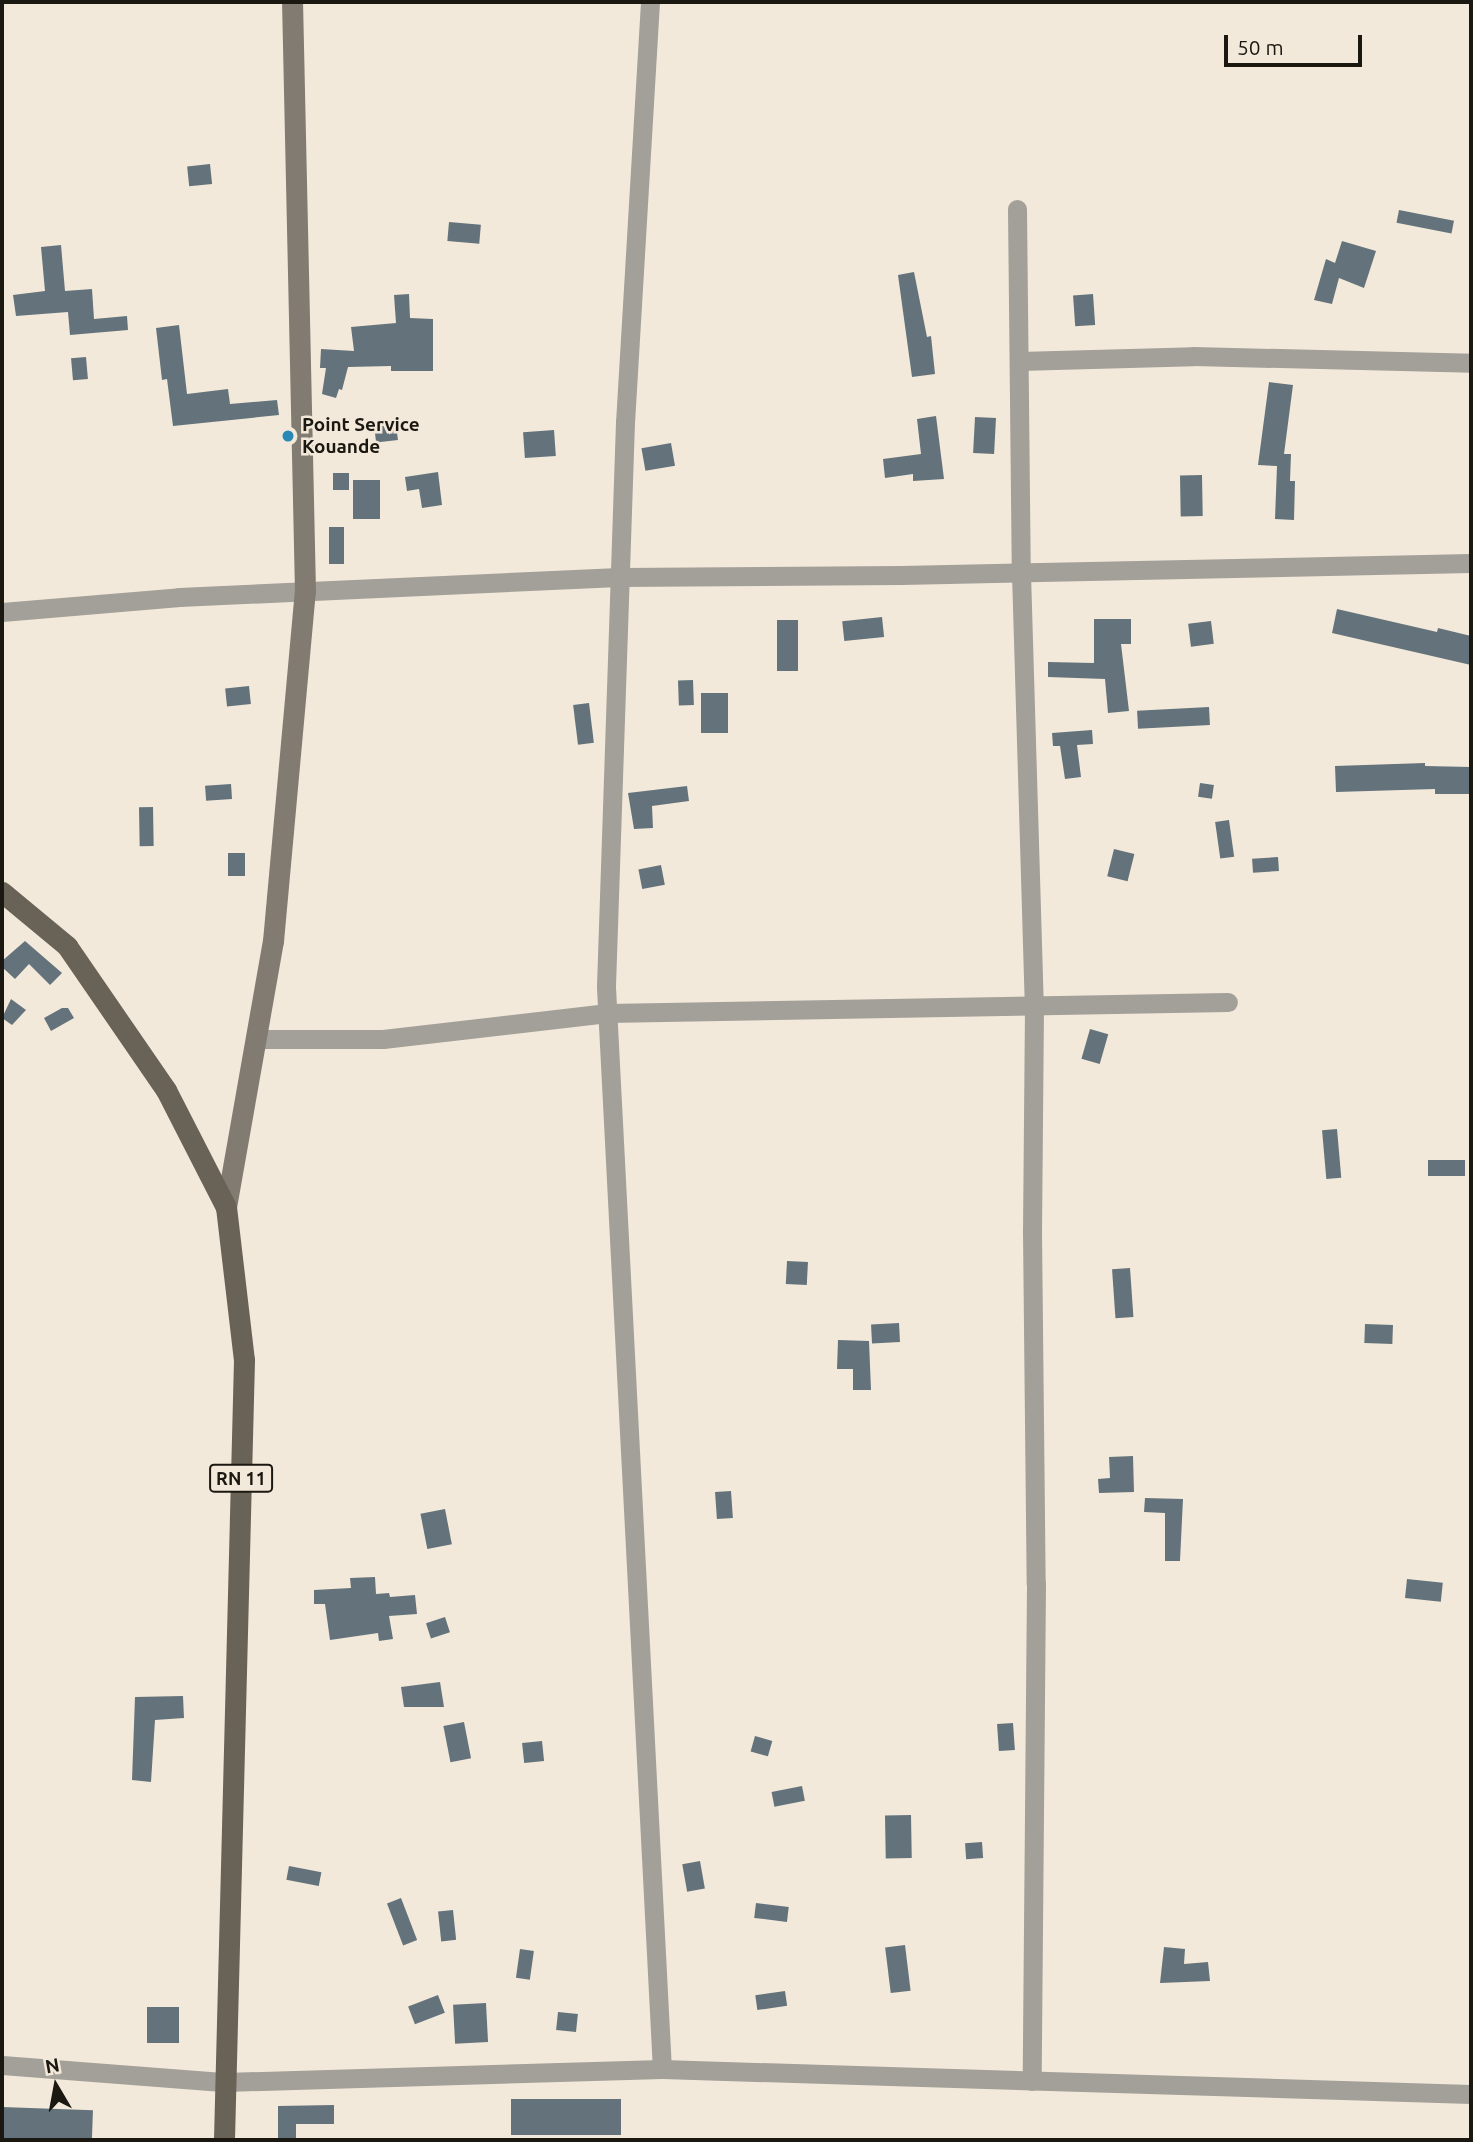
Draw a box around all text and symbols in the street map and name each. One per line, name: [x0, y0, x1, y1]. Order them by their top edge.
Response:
scale bar: [1228, 21, 1366, 65]
text: 50 m: [1237, 35, 1284, 59]
place label: Point Service Kouande: [302, 414, 420, 458]
marker: Point Service Kouande: [280, 428, 296, 444]
road number: RN 11: [208, 1464, 274, 1492]
north arrow: [21, 2051, 91, 2121]
text: N: [43, 2053, 61, 2077]

